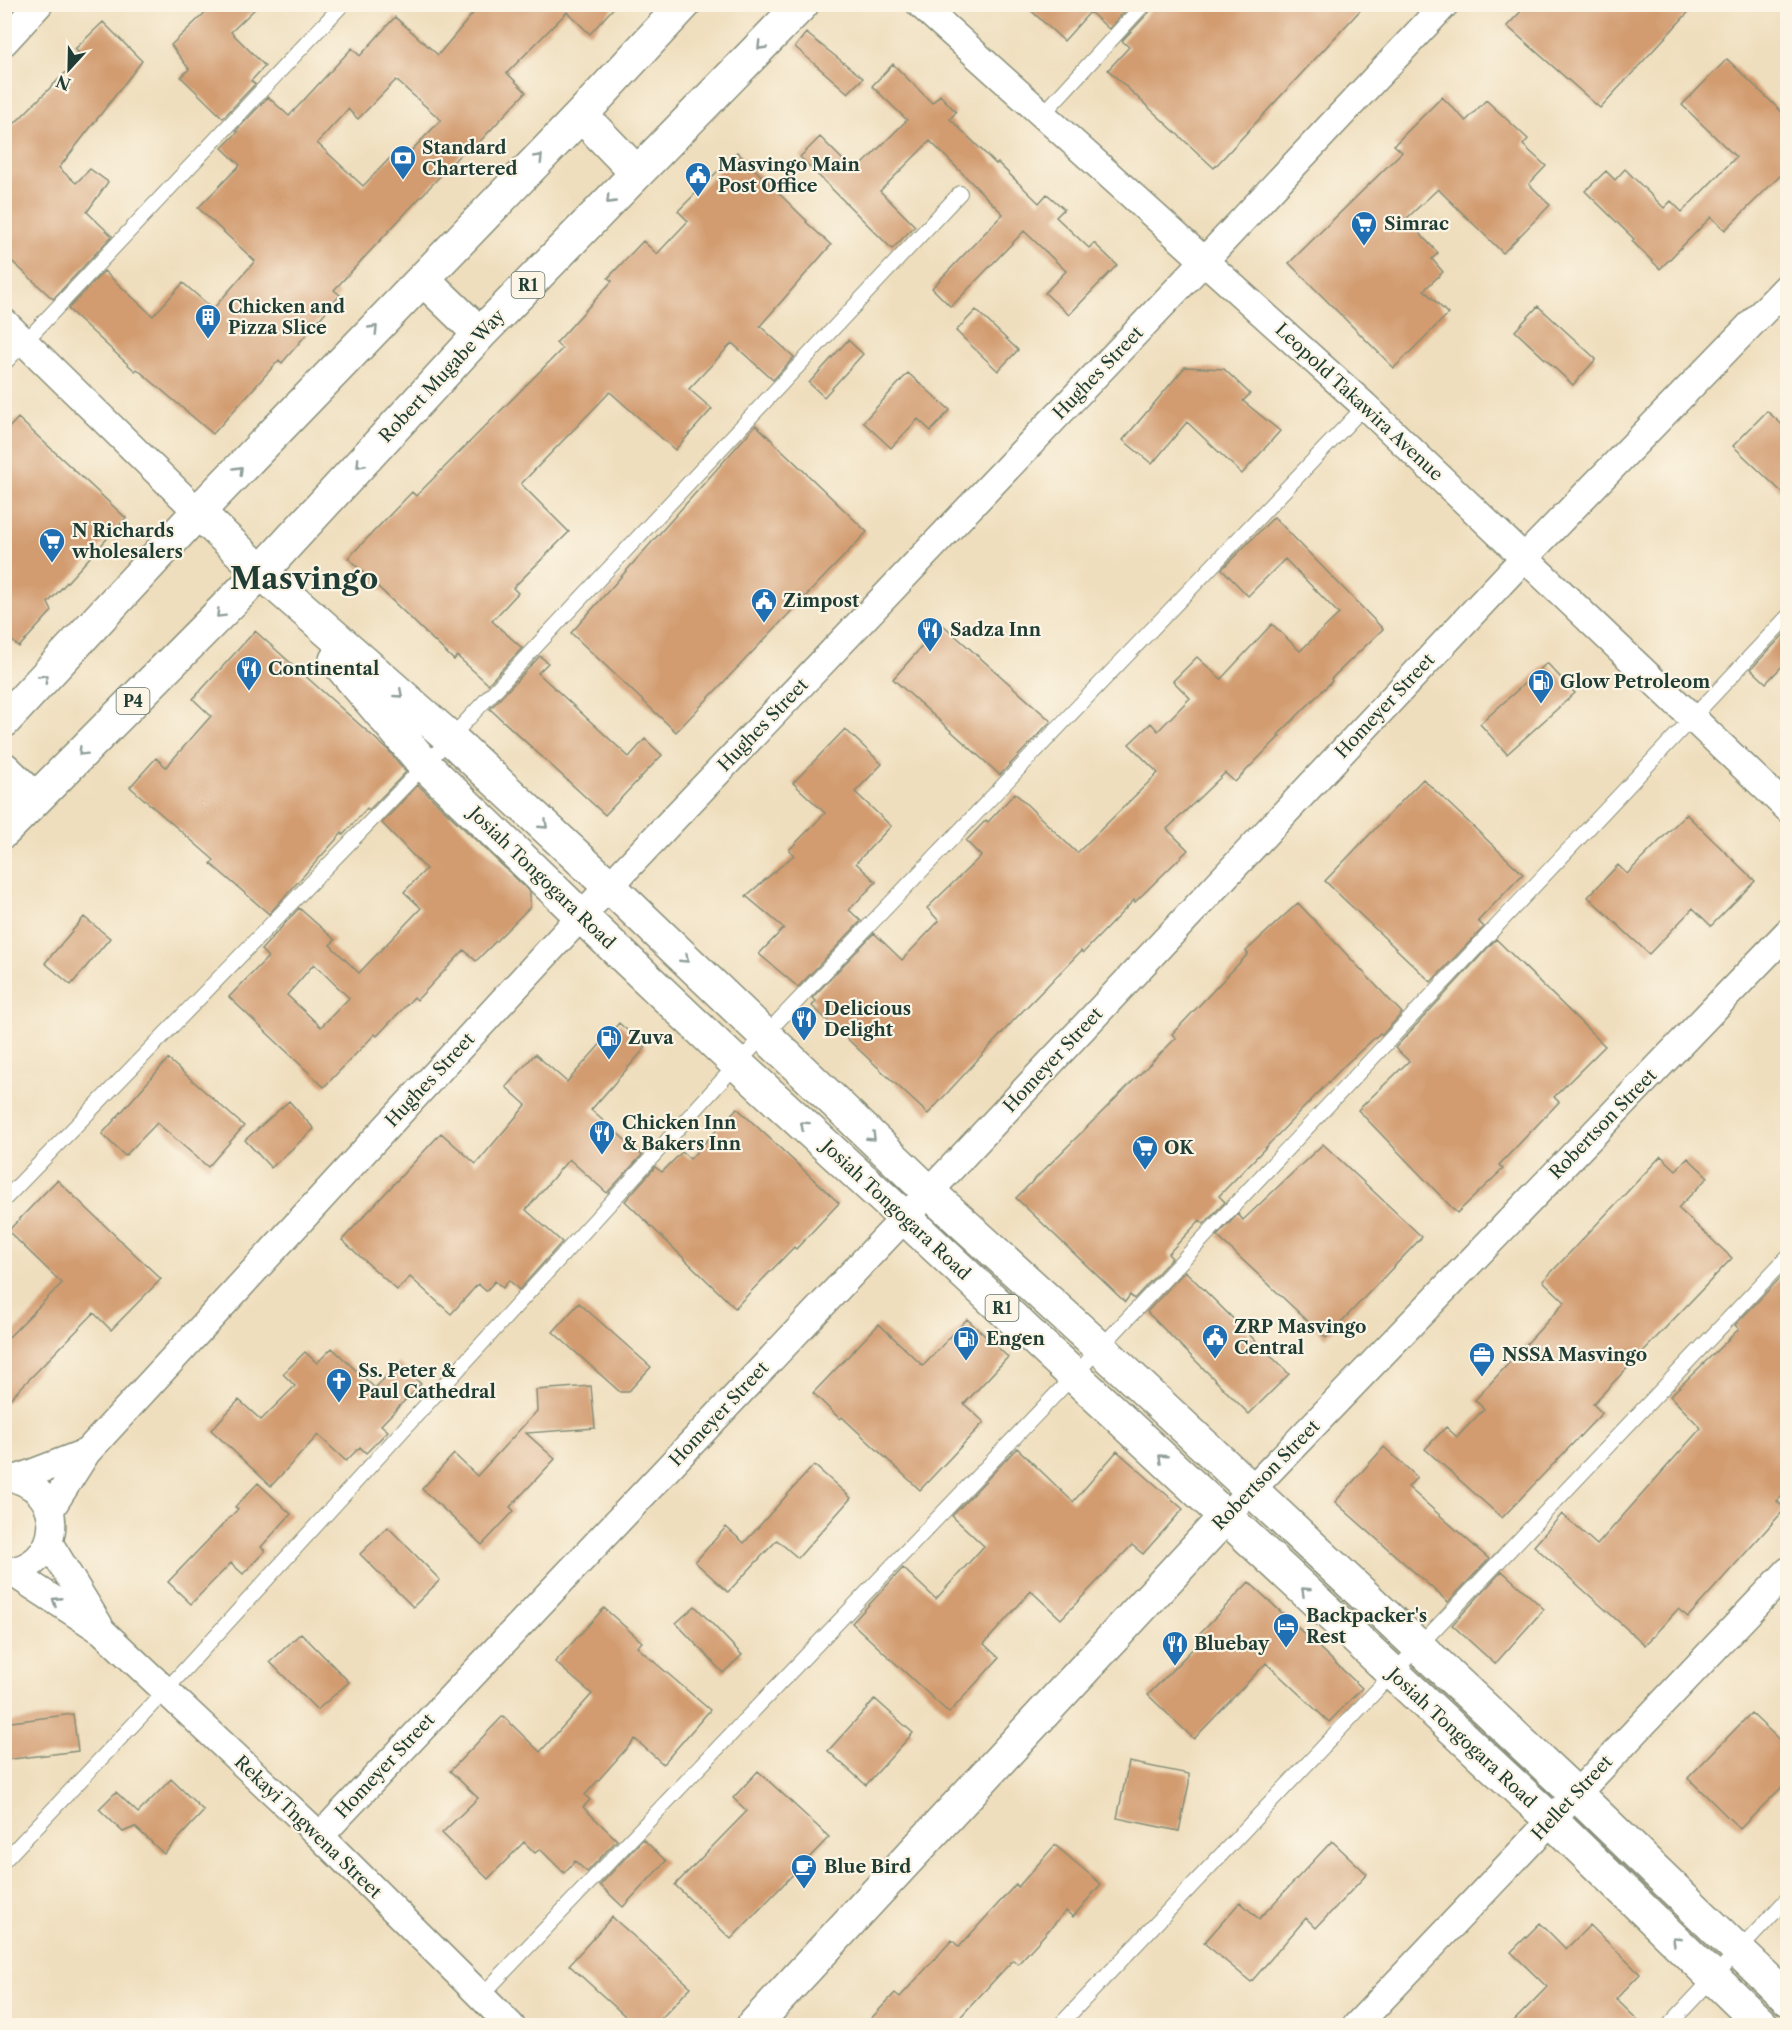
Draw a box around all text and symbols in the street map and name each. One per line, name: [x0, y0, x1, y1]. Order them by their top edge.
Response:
north arrow: [39, 39, 99, 99]
one-way arrow: [758, 39, 769, 50]
text: N: [53, 71, 74, 95]
place label: Standard Chartered: [422, 137, 517, 180]
bank icon: Standard Chartered: [388, 143, 418, 181]
place label: Masvingo Main Post Office: [718, 154, 860, 197]
one-way arrow: [531, 155, 542, 166]
public building icon: Masvingo Main Post Office: [683, 160, 713, 198]
one-way arrow: [607, 193, 618, 204]
supermarket icon: Simrac: [1349, 209, 1379, 247]
place label: Simrac: [1384, 213, 1449, 235]
road number: R1: [512, 272, 544, 298]
place label: Chicken and Pizza Slice: [228, 296, 345, 339]
building icon: Chicken and Pizza Slice: [193, 302, 223, 340]
street label: Robert Mugabe Way: [375, 304, 510, 447]
street label: Leopold Takawira Avenue: [1271, 319, 1447, 485]
street label: Hughes Street: [1048, 321, 1148, 424]
one-way arrow: [367, 326, 378, 337]
one-way arrow: [357, 457, 368, 468]
one-way arrow: [232, 466, 243, 476]
place label: N Richards wholesalers: [71, 520, 183, 563]
supermarket icon: N Richards wholesalers: [37, 526, 67, 564]
district label: Masvingo: [230, 560, 378, 597]
public building icon: Zimpost: [749, 586, 779, 624]
place label: Zimpost: [783, 590, 860, 612]
one-way arrow: [216, 606, 227, 617]
restaurant icon: Sadza Inn: [915, 615, 945, 653]
place label: Sadza Inn: [950, 619, 1042, 641]
street label: Homeyer Street: [1331, 649, 1440, 763]
restaurant icon: Continental: [234, 654, 264, 692]
place label: Continental: [268, 658, 379, 680]
fuel station icon: Glow Petroleom: [1526, 667, 1556, 705]
place label: Glow Petroleom: [1560, 671, 1710, 693]
street label: Hughes Street: [713, 673, 813, 776]
one-way arrow: [37, 674, 48, 685]
one-way arrow: [392, 687, 403, 698]
road number: P4: [116, 688, 150, 714]
one-way arrow: [79, 744, 90, 755]
street label: Josiah Tongogara Road: [462, 800, 620, 954]
one-way arrow: [537, 818, 547, 829]
one-way arrow: [679, 952, 689, 963]
place label: Delicious Delight: [824, 998, 911, 1041]
street label: Homeyer Street: [999, 1003, 1108, 1117]
restaurant icon: Delicious Delight: [789, 1004, 819, 1042]
fuel station icon: Zuva: [594, 1023, 624, 1061]
place label: Zuva: [628, 1027, 674, 1049]
street label: Hughes Street: [381, 1028, 480, 1132]
street label: Robertson Street: [1545, 1064, 1662, 1184]
place label: Chicken Inn & Bakers Inn: [622, 1112, 742, 1155]
restaurant icon: Chicken Inn & Bakers Inn: [587, 1118, 617, 1156]
one-way arrow: [800, 1121, 811, 1132]
one-way arrow: [865, 1130, 876, 1141]
street label: Josiah Tongogara Road: [815, 1133, 975, 1285]
supermarket icon: OK: [1130, 1133, 1160, 1171]
place label: OK: [1164, 1137, 1194, 1159]
road number: R1: [986, 1295, 1018, 1321]
place label: ZRP Masvingo Central: [1234, 1316, 1366, 1359]
public building icon: ZRP Masvingo Central: [1200, 1322, 1230, 1360]
fuel station icon: Engen: [951, 1324, 981, 1362]
place label: Engen: [986, 1328, 1045, 1350]
office icon: NSSA Masvingo: [1467, 1340, 1497, 1378]
place label: NSSA Masvingo: [1502, 1344, 1647, 1366]
street label: Homeyer Street: [665, 1357, 774, 1471]
place label: Ss. Peter & Paul Cathedral: [358, 1360, 496, 1403]
church icon: Ss. Peter & Paul Cathedral: [324, 1366, 354, 1404]
street label: Robertson Street: [1208, 1415, 1325, 1535]
one-way arrow: [1158, 1454, 1169, 1465]
one-way arrow: [1301, 1587, 1311, 1598]
one-way arrow: [52, 1597, 63, 1608]
place label: Backpacker's Rest: [1306, 1605, 1427, 1648]
hotel icon: Backpacker's Rest: [1271, 1611, 1301, 1649]
restaurant icon: Bluebay: [1160, 1629, 1190, 1667]
place label: Bluebay: [1194, 1633, 1270, 1655]
street label: Josiah Tongogara Road: [1381, 1661, 1541, 1813]
street label: Homeyer Street: [331, 1709, 440, 1823]
street label: Rekayi Tngwena Street: [230, 1751, 387, 1903]
street label: Hellet Street: [1527, 1751, 1617, 1845]
cafe icon: Blue Bird: [789, 1852, 819, 1890]
place label: Blue Bird: [824, 1856, 911, 1878]
one-way arrow: [1673, 1936, 1683, 1947]

